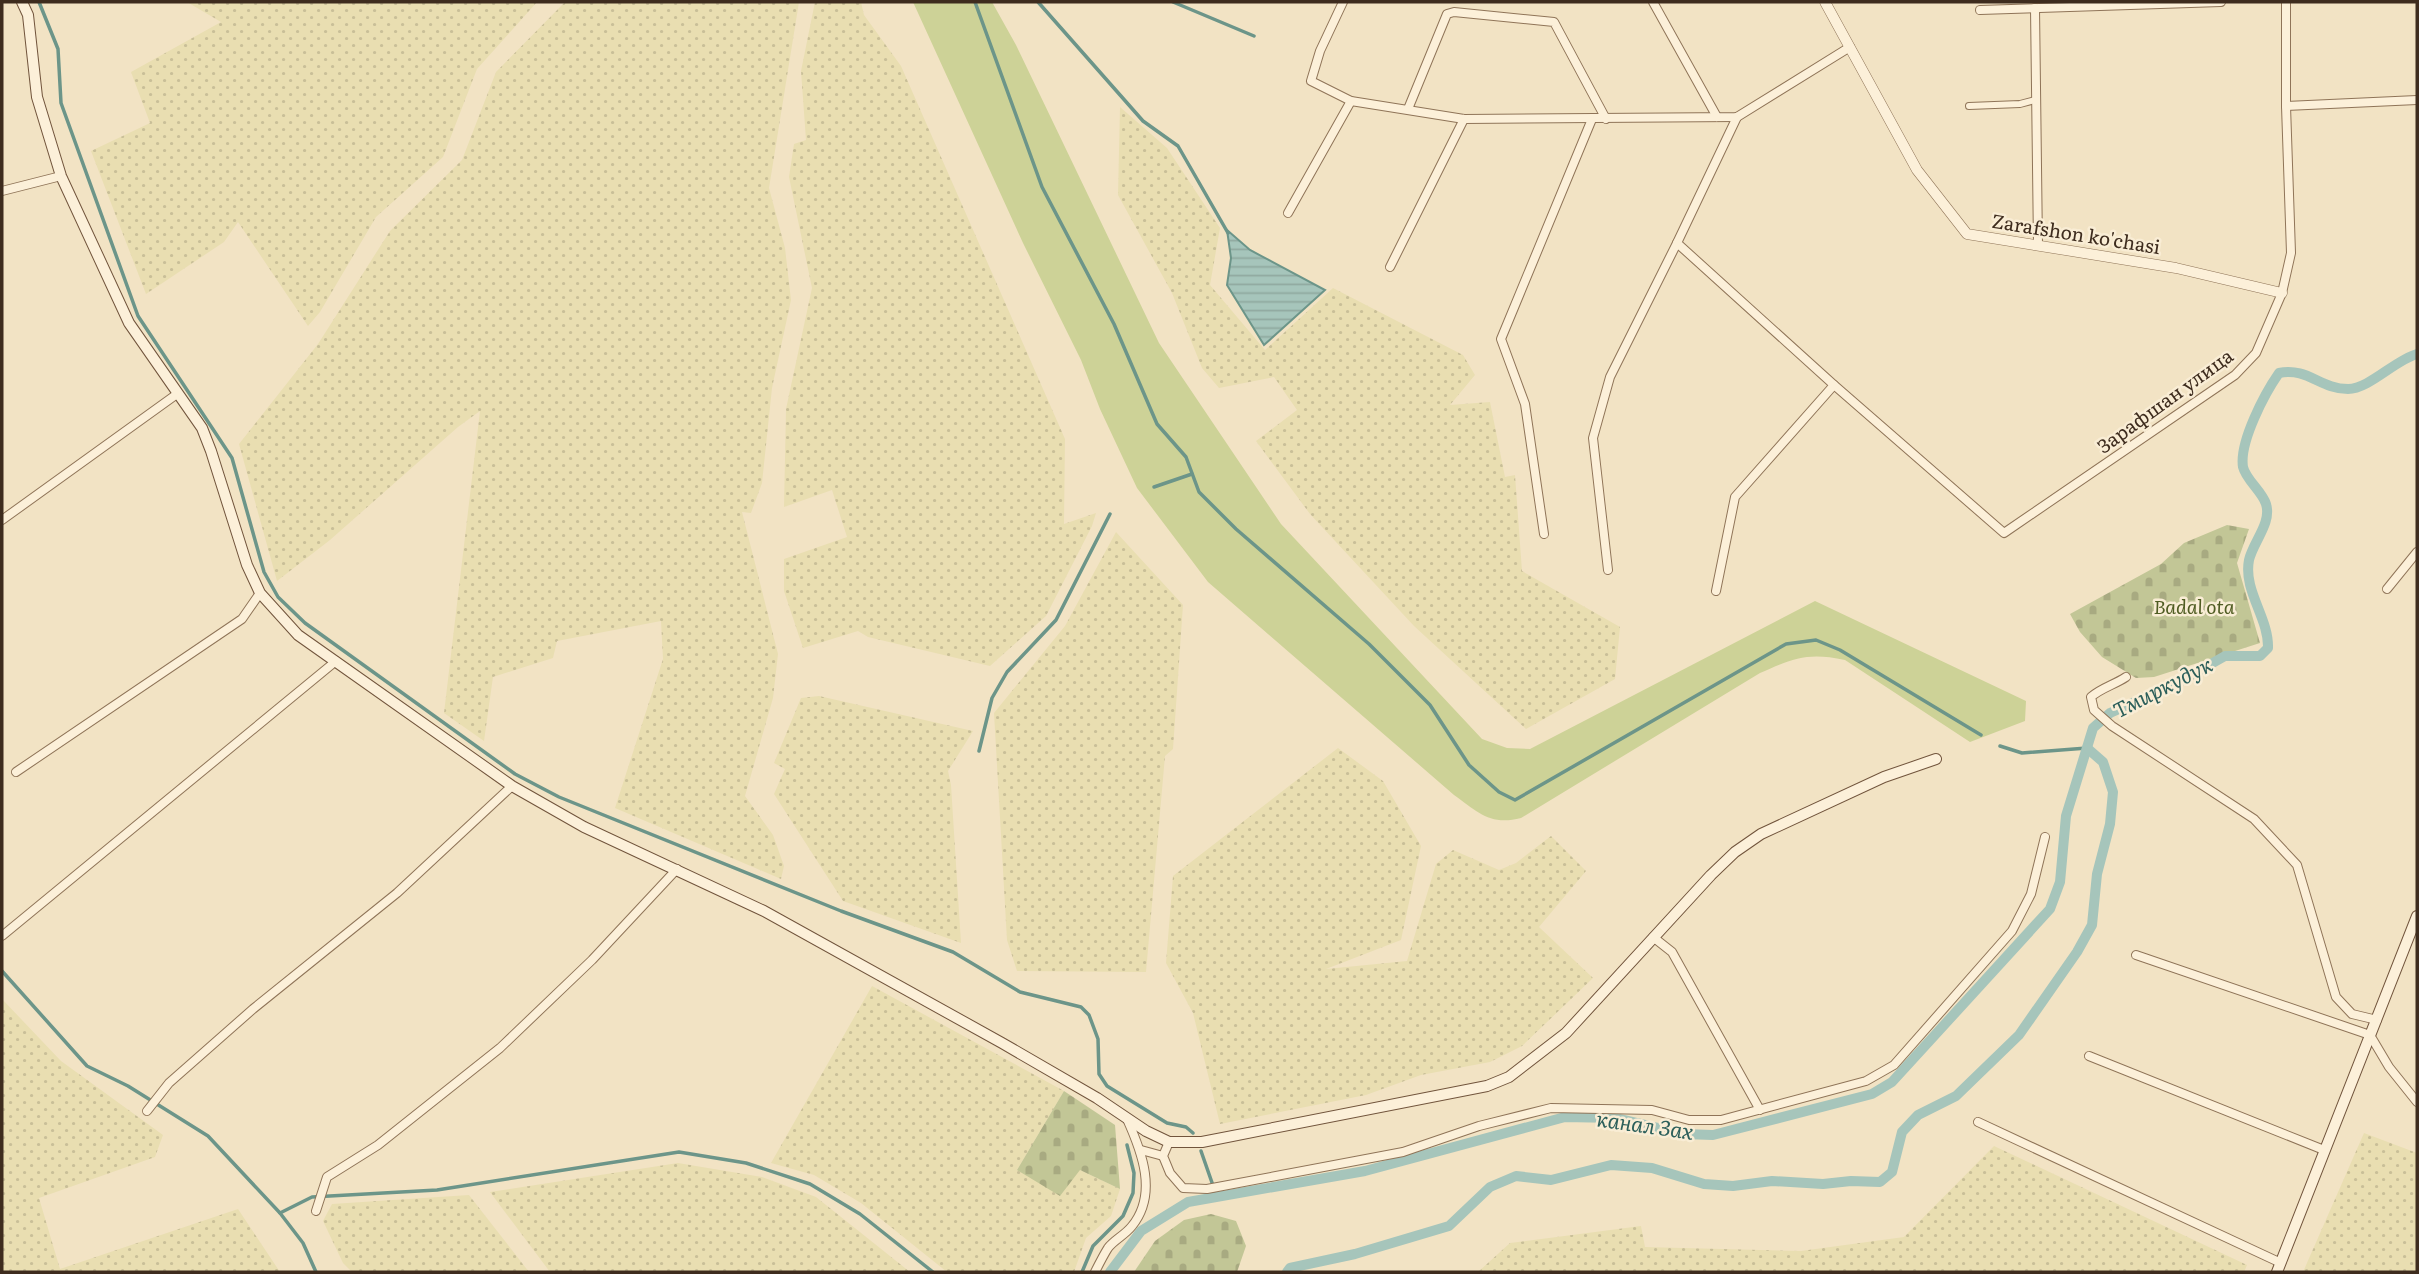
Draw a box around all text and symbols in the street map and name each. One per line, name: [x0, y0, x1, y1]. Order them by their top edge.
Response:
street label: Zarafshon ko'chasi: [1990, 206, 2162, 260]
street label: Зарафшан улица: [2090, 341, 2239, 459]
park label: Badal ota: [2153, 592, 2235, 620]
water label: Тмиркудук: [2107, 647, 2217, 724]
water label: канал Зах: [1595, 1101, 1696, 1146]

